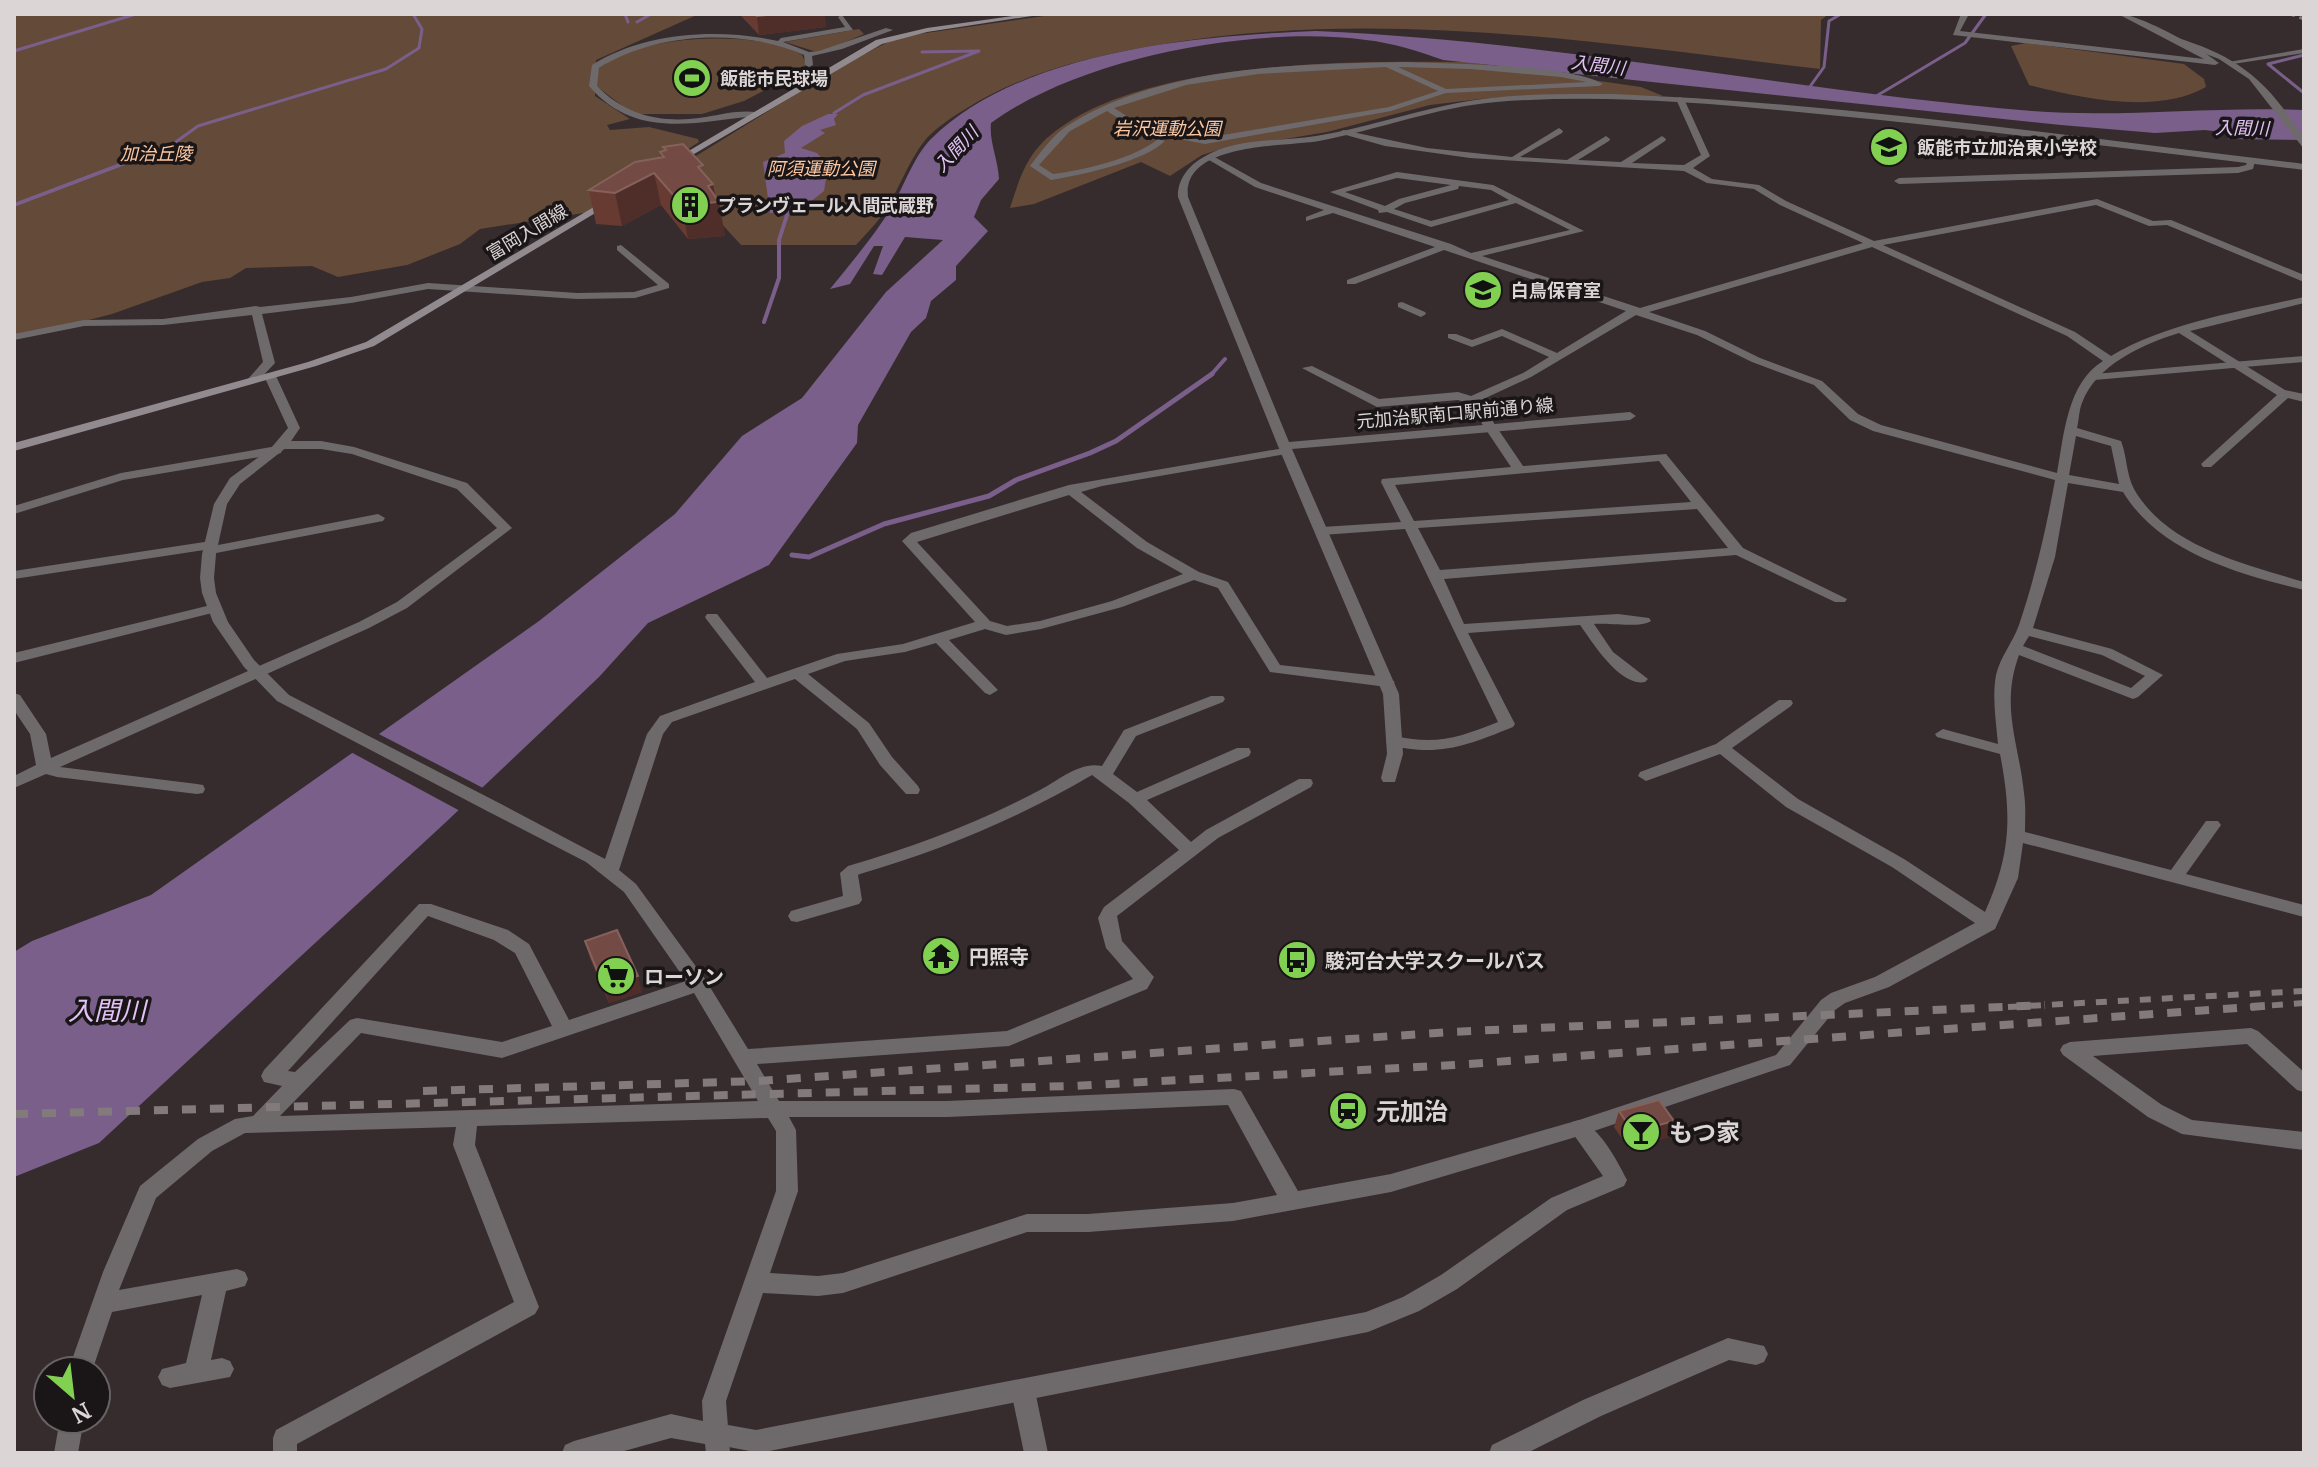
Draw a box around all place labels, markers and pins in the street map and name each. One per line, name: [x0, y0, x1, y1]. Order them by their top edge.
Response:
sports icon: 飯能市民球場: [671, 57, 713, 99]
place label: 飯能市民球場: [720, 67, 828, 90]
school or university icon: 飯能市立加治東小学校: [1868, 126, 1910, 168]
place label: 飯能市立加治東小学校: [1917, 136, 2097, 159]
building icon: プランヴェール入間武蔵野: [669, 184, 711, 226]
place label: プランヴェール入間武蔵野: [718, 194, 934, 217]
school or university icon: 白鳥保育室: [1462, 269, 1504, 311]
place label: 白鳥保育室: [1511, 279, 1601, 302]
temple icon: 円照寺: [920, 935, 962, 977]
bus stop icon: 駿河台大学スクールバス: [1276, 939, 1318, 981]
place label: 円照寺: [969, 944, 1029, 969]
place label: 駿河台大学スクールバス: [1325, 948, 1545, 973]
supermarket icon: ローソン: [595, 955, 637, 997]
place label: ローソン: [644, 964, 724, 989]
station icon: 元加治: [1327, 1090, 1369, 1132]
place label: 元加治: [1376, 1096, 1448, 1127]
bar icon: もつ家: [1620, 1111, 1662, 1153]
place label: もつ家: [1669, 1117, 1740, 1148]

